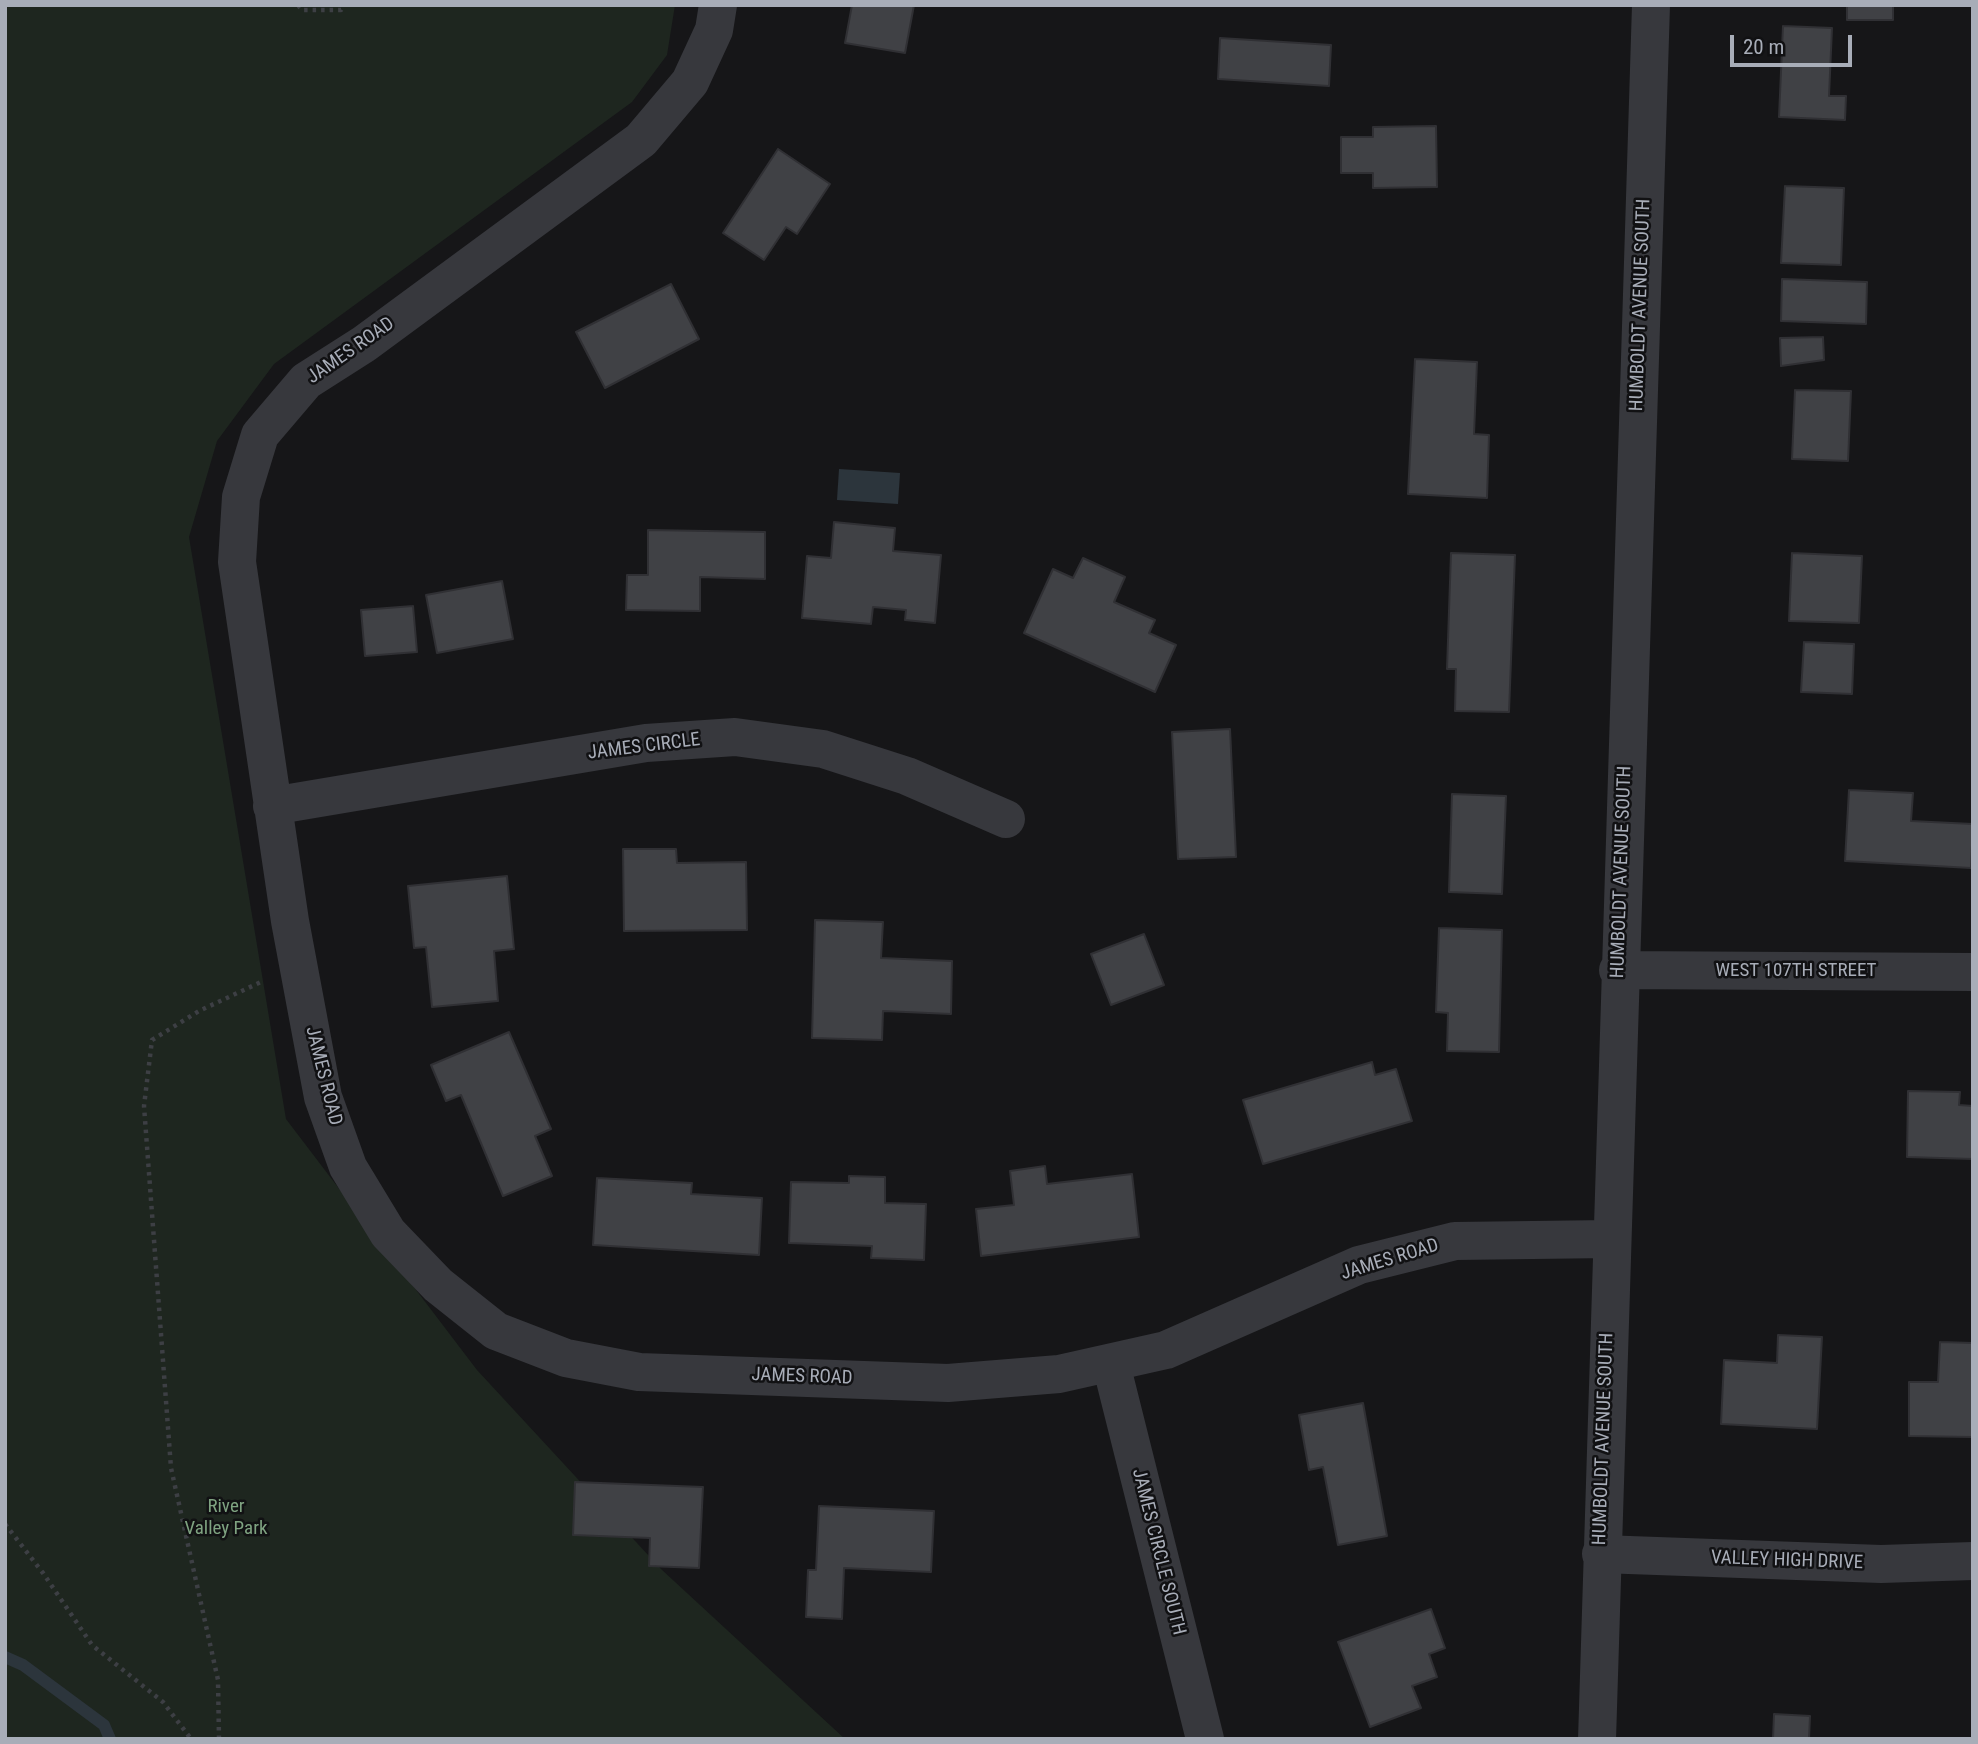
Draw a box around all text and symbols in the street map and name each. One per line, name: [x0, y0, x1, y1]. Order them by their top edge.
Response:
scale bar: [1733, 21, 1856, 65]
text: 20 m: [1743, 35, 1784, 59]
street label: HUMBOLDT AVENUE SOUTH: [1626, 198, 1656, 412]
street label: JAMES ROAD: [303, 313, 399, 389]
street label: JAMES CIRCLE: [587, 729, 701, 765]
street label: HUMBOLDT AVENUE SOUTH: [1607, 765, 1637, 979]
street label: WEST 107TH STREET: [1716, 960, 1876, 982]
street label: JAMES ROAD: [300, 1024, 346, 1128]
street label: JAMES ROAD: [1338, 1234, 1442, 1286]
street label: HUMBOLDT AVENUE SOUTH: [1589, 1332, 1619, 1546]
street label: JAMES ROAD: [751, 1364, 853, 1390]
street label: JAMES CIRCLE SOUTH: [1126, 1466, 1190, 1638]
park label: River Valley Park: [185, 1496, 267, 1540]
street label: VALLEY HIGH DRIVE: [1710, 1547, 1864, 1575]

